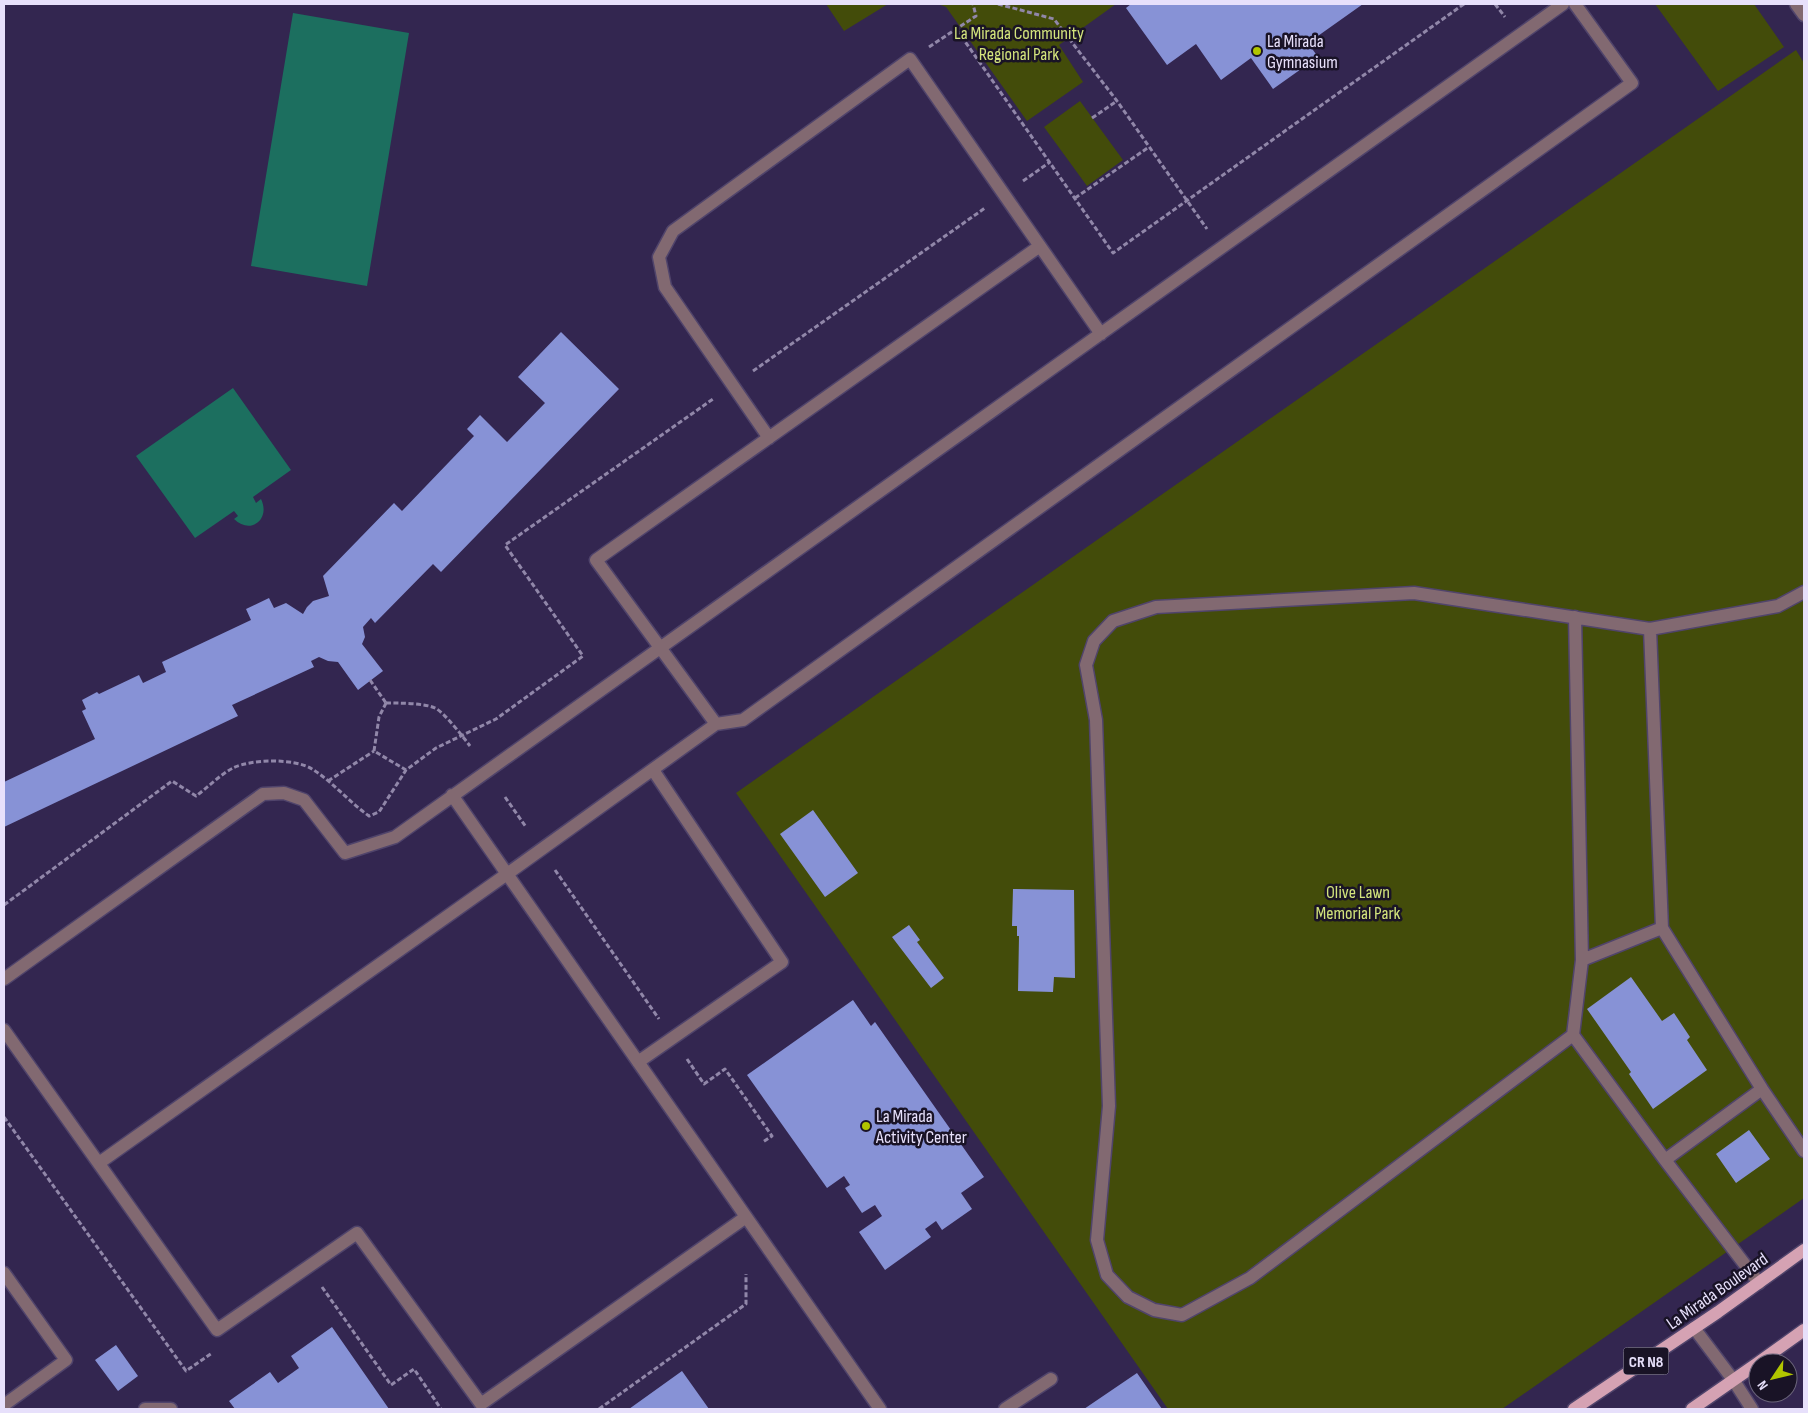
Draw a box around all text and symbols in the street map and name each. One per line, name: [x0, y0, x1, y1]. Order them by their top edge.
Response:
park label: La Mirada Community Regional Park: [954, 23, 1084, 65]
place label: La Mirada Gymnasium: [1267, 31, 1338, 73]
marker: La Mirada Gymnasium: [1251, 45, 1263, 57]
park label: Olive Lawn Memorial Park: [1316, 882, 1401, 924]
place label: La Mirada Activity Center: [875, 1106, 967, 1148]
marker: La Mirada Activity Center: [860, 1120, 872, 1132]
street label: La Mirada Boulevard: [1662, 1249, 1772, 1334]
road number: CR N8: [1624, 1348, 1668, 1374]
north arrow: [1748, 1353, 1798, 1403]
text: N: [1754, 1377, 1772, 1393]

